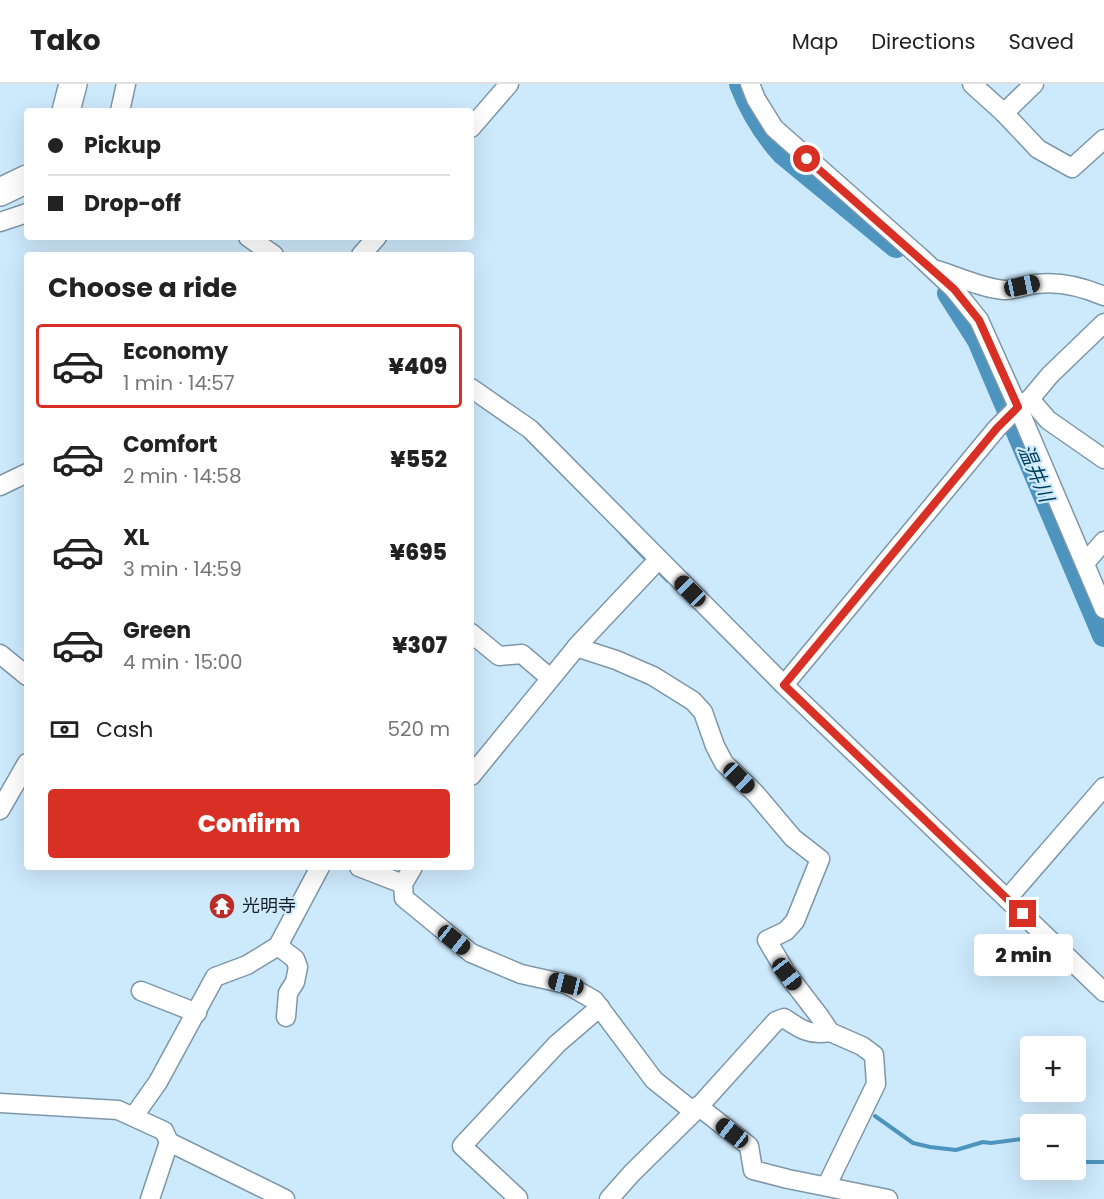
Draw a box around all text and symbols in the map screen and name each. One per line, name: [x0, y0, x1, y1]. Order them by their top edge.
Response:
text: Tako: [30, 21, 101, 60]
text: Map: [792, 27, 838, 56]
text: Directions: [871, 27, 975, 56]
text: Saved: [1008, 27, 1074, 56]
text: Pickup: [84, 130, 161, 161]
route start: [793, 145, 820, 172]
text: Drop-off: [84, 188, 181, 219]
text: Choose a ride: [48, 269, 237, 306]
car: [1003, 273, 1041, 299]
text: Economy: [123, 336, 228, 367]
icon: car: [51, 339, 105, 393]
text: ¥409: [389, 351, 447, 382]
text: 1 min · 14:57: [123, 369, 235, 397]
text: Comfort: [123, 429, 217, 460]
icon: car: [51, 432, 105, 486]
water label: 温井川: [1011, 440, 1061, 508]
text: ¥552: [390, 444, 447, 475]
text: 2 min · 14:58: [123, 462, 242, 490]
text: XL: [123, 522, 149, 553]
icon: car: [51, 525, 105, 579]
text: ¥695: [390, 537, 447, 568]
text: 3 min · 14:59: [123, 555, 242, 583]
car: [671, 572, 709, 610]
text: Green: [123, 615, 191, 646]
icon: car: [51, 618, 105, 672]
text: ¥307: [392, 630, 447, 661]
text: 4 min · 15:00: [123, 648, 243, 676]
icon: cash: [48, 713, 81, 746]
text: Cash: [96, 714, 153, 745]
text: 520 m: [387, 715, 450, 743]
car: [720, 759, 758, 797]
button: Confirm: [48, 789, 450, 858]
temple icon: 光明寺: [207, 891, 237, 921]
place label: 光明寺: [242, 893, 296, 918]
route end: [1009, 900, 1036, 927]
car: [434, 922, 474, 958]
callout: 2 min: [974, 935, 1072, 977]
text: 2 min: [995, 941, 1052, 969]
car: [769, 954, 805, 994]
car: [546, 971, 586, 997]
map controls: [1020, 1036, 1086, 1180]
button: +: [1020, 1036, 1086, 1102]
button: −: [1020, 1114, 1086, 1180]
car: [712, 1115, 752, 1151]

